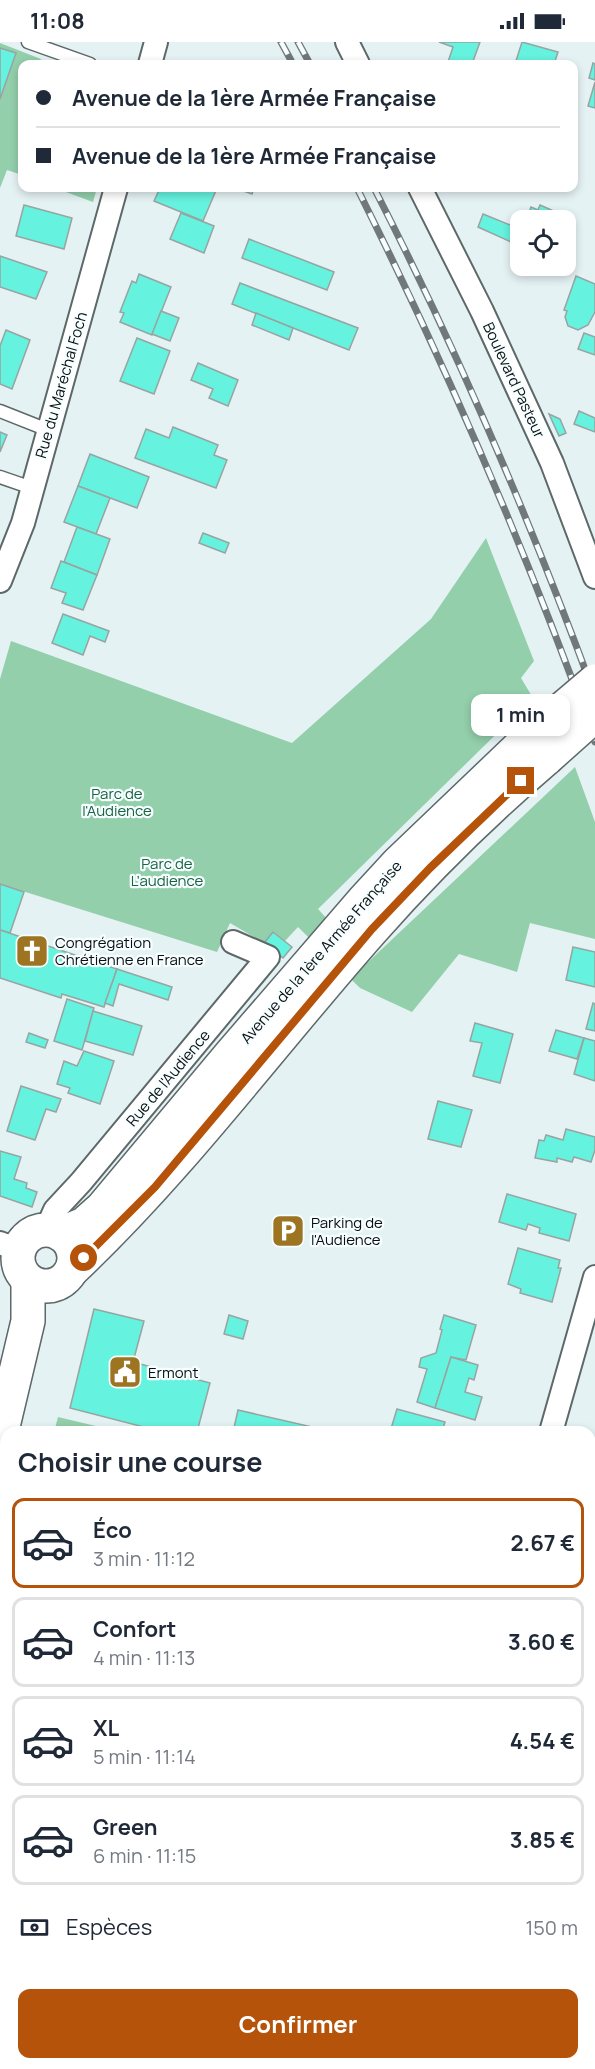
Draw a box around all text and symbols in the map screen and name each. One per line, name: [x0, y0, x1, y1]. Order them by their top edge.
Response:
text: 11:08: [30, 6, 85, 36]
text: Avenue de la 1ère Armée Française: [72, 83, 436, 113]
text: Avenue de la 1ère Armée Française: [72, 141, 436, 171]
map controls: [510, 210, 576, 276]
button: locate: [510, 210, 576, 276]
street label: Rue du Maréchal Foch: [30, 309, 92, 461]
street label: Boulevard Pasteur: [478, 319, 550, 442]
callout: 1 min: [472, 694, 570, 736]
text: 1 min: [496, 701, 545, 728]
route end: [507, 767, 534, 794]
park label: Parc de l'Audience: [82, 783, 152, 821]
park label: Parc de L’audience: [131, 853, 204, 891]
street label: Avenue de la 1ère Armée Française: [236, 856, 407, 1048]
place label: Congrégation Chrétienne en France: [55, 932, 204, 970]
church icon: Congrégation Chrétienne en France: [14, 933, 50, 969]
street label: Rue de l'Audience: [121, 1025, 215, 1131]
place label: Parking de l'Audience: [311, 1212, 383, 1250]
parking icon: Parking de l'Audience: [270, 1213, 306, 1249]
route start: [70, 1244, 97, 1271]
public building icon: Ermont: [107, 1354, 143, 1390]
place label: Ermont: [148, 1362, 198, 1383]
text: Choisir une course: [18, 1443, 262, 1480]
text: Éco: [93, 1515, 132, 1545]
icon: car: [21, 1516, 75, 1570]
text: 2.67 €: [510, 1528, 575, 1558]
text: 3 min · 11:12: [93, 1545, 195, 1572]
text: Confort: [93, 1614, 176, 1644]
icon: car: [21, 1615, 75, 1669]
text: 3.60 €: [508, 1627, 575, 1657]
text: 4 min · 11:13: [93, 1644, 195, 1671]
text: XL: [93, 1713, 119, 1743]
icon: car: [21, 1714, 75, 1768]
text: 4.54 €: [510, 1726, 575, 1756]
text: 5 min · 11:14: [93, 1743, 196, 1770]
text: Green: [93, 1812, 158, 1842]
icon: car: [21, 1813, 75, 1867]
text: 3.85 €: [510, 1825, 575, 1855]
text: 6 min · 11:15: [93, 1842, 196, 1869]
icon: cash: [18, 1911, 51, 1944]
text: Espèces: [66, 1912, 152, 1942]
text: 150 m: [525, 1914, 578, 1941]
button: Confirmer: [18, 1989, 578, 2058]

